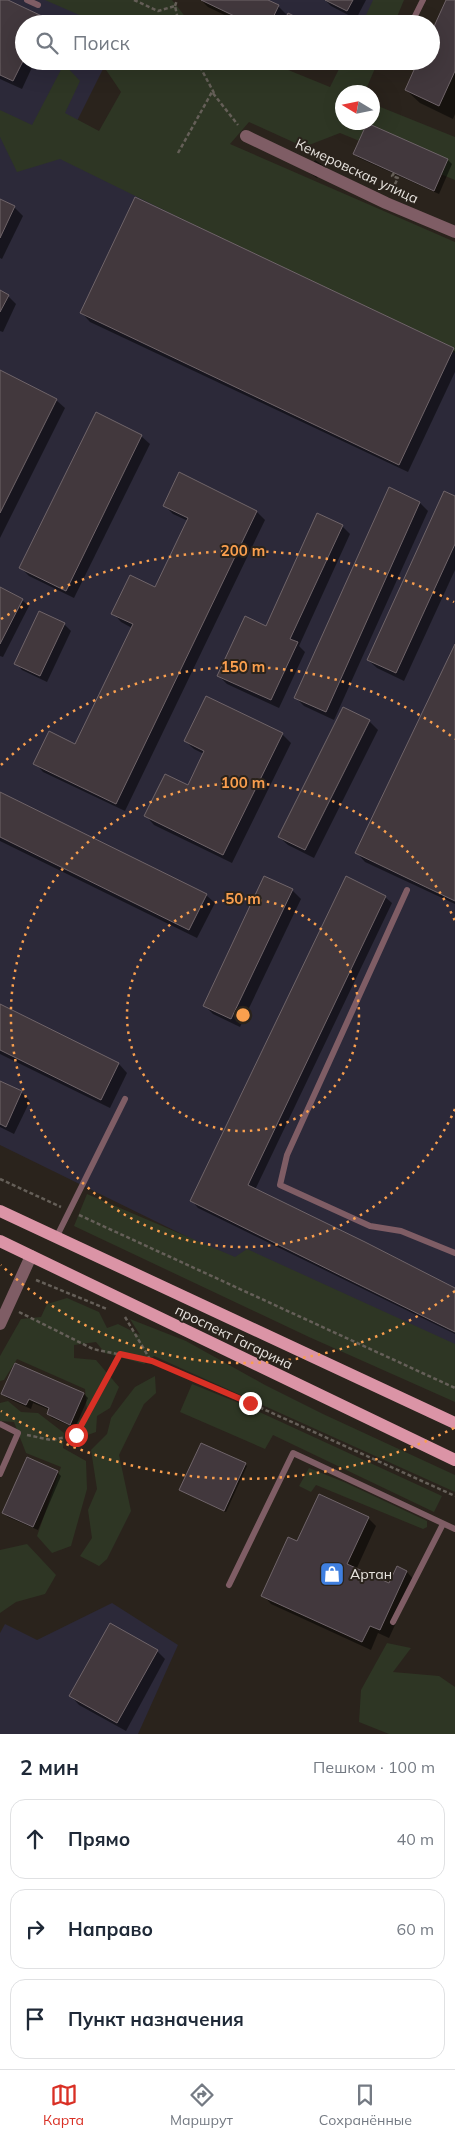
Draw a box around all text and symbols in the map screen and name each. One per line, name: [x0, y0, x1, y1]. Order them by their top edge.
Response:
search box: [15, 15, 440, 70]
icon: search: [33, 29, 61, 57]
text: Поиск: [73, 31, 130, 55]
north arrow: [335, 85, 380, 130]
street label: Кемеровская улица: [293, 135, 421, 207]
text: 200 m: [221, 541, 265, 560]
text: 150 m: [221, 657, 265, 676]
text: 100 m: [221, 773, 265, 792]
text: 50 m: [225, 889, 261, 908]
centre of rings: [234, 1006, 252, 1024]
street label: проспект Гагарина: [172, 1301, 296, 1373]
route end: [239, 1392, 262, 1415]
route start: [65, 1424, 88, 1447]
shop icon: Артан: [319, 1561, 345, 1587]
place label: Артан: [350, 1565, 392, 1583]
text: 2 мин: [20, 1754, 79, 1780]
text: Пешком · 100 m: [313, 1757, 435, 1777]
icon: ahead: [21, 1825, 49, 1853]
text: Прямо: [68, 1827, 130, 1851]
text: 40 m: [397, 1829, 434, 1849]
icon: right: [21, 1915, 49, 1943]
text: Направо: [68, 1917, 153, 1941]
text: 60 m: [397, 1919, 434, 1939]
icon: arrive: [21, 2005, 49, 2033]
text: Пункт назначения: [68, 2007, 244, 2031]
tab: Карта: [43, 2081, 84, 2129]
tab: Маршрут: [170, 2081, 233, 2129]
tab: Сохранённые: [319, 2081, 412, 2129]

